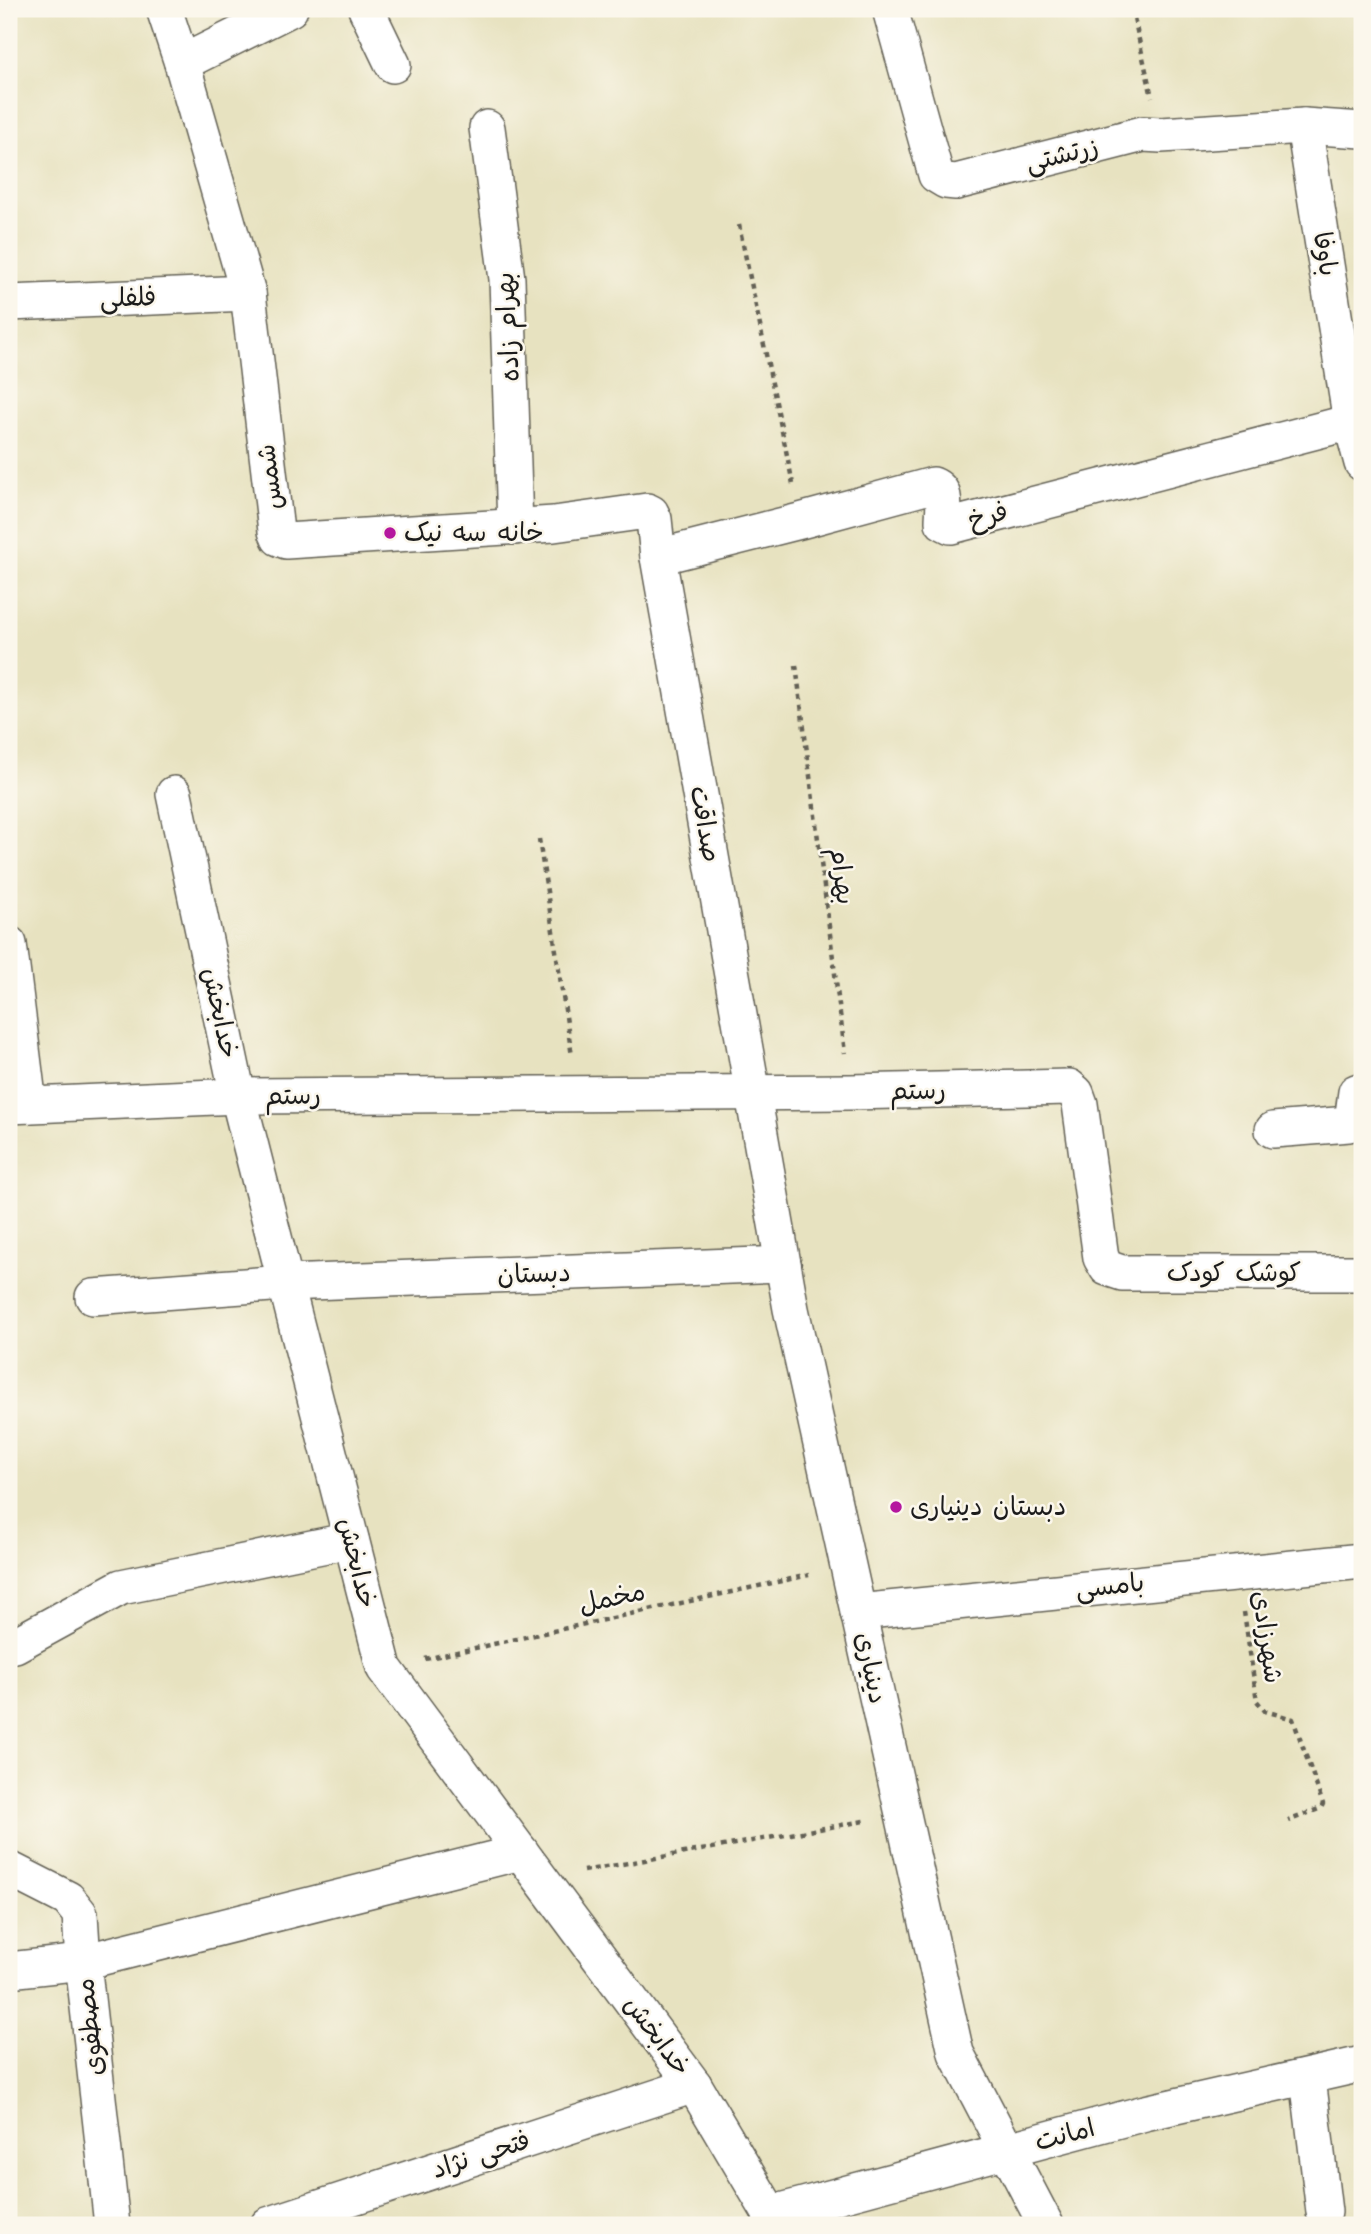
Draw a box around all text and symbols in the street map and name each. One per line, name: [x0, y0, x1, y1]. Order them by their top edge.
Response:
street label: زرتشتی: [1022, 129, 1102, 181]
street label: باوفا: [1304, 229, 1346, 279]
street label: بهرام زاده: [487, 271, 530, 383]
street label: فلفلی: [99, 279, 157, 317]
street label: شمس: [248, 442, 292, 512]
street label: فرخ: [964, 493, 1012, 539]
place label: خانه سه نیک: [404, 515, 544, 551]
marker: خانه سه نیک: [382, 525, 398, 541]
street label: صداقت: [681, 783, 729, 865]
street label: بهرام: [820, 845, 863, 907]
street label: خدابخش: [193, 964, 247, 1062]
street label: رستم: [890, 1073, 946, 1110]
street label: رستم: [265, 1078, 321, 1115]
street label: دبستان: [497, 1255, 571, 1293]
street label: کوشک کودک: [1167, 1255, 1301, 1291]
place label: دبستان دینیاری: [910, 1489, 1066, 1525]
marker: دبستان دینیاری: [888, 1499, 904, 1515]
street label: خدابخش: [328, 1514, 386, 1612]
street label: بامسی: [1074, 1564, 1146, 1608]
street label: مخمل: [575, 1573, 649, 1623]
street label: شهرزادی: [1243, 1588, 1291, 1686]
street label: دینیاری: [846, 1629, 896, 1707]
street label: مصطفوی: [67, 1976, 113, 2078]
street label: خدابخش: [615, 1988, 699, 2084]
street label: امانت: [1031, 2110, 1099, 2160]
street label: فتحی نژاد: [427, 2122, 535, 2188]

